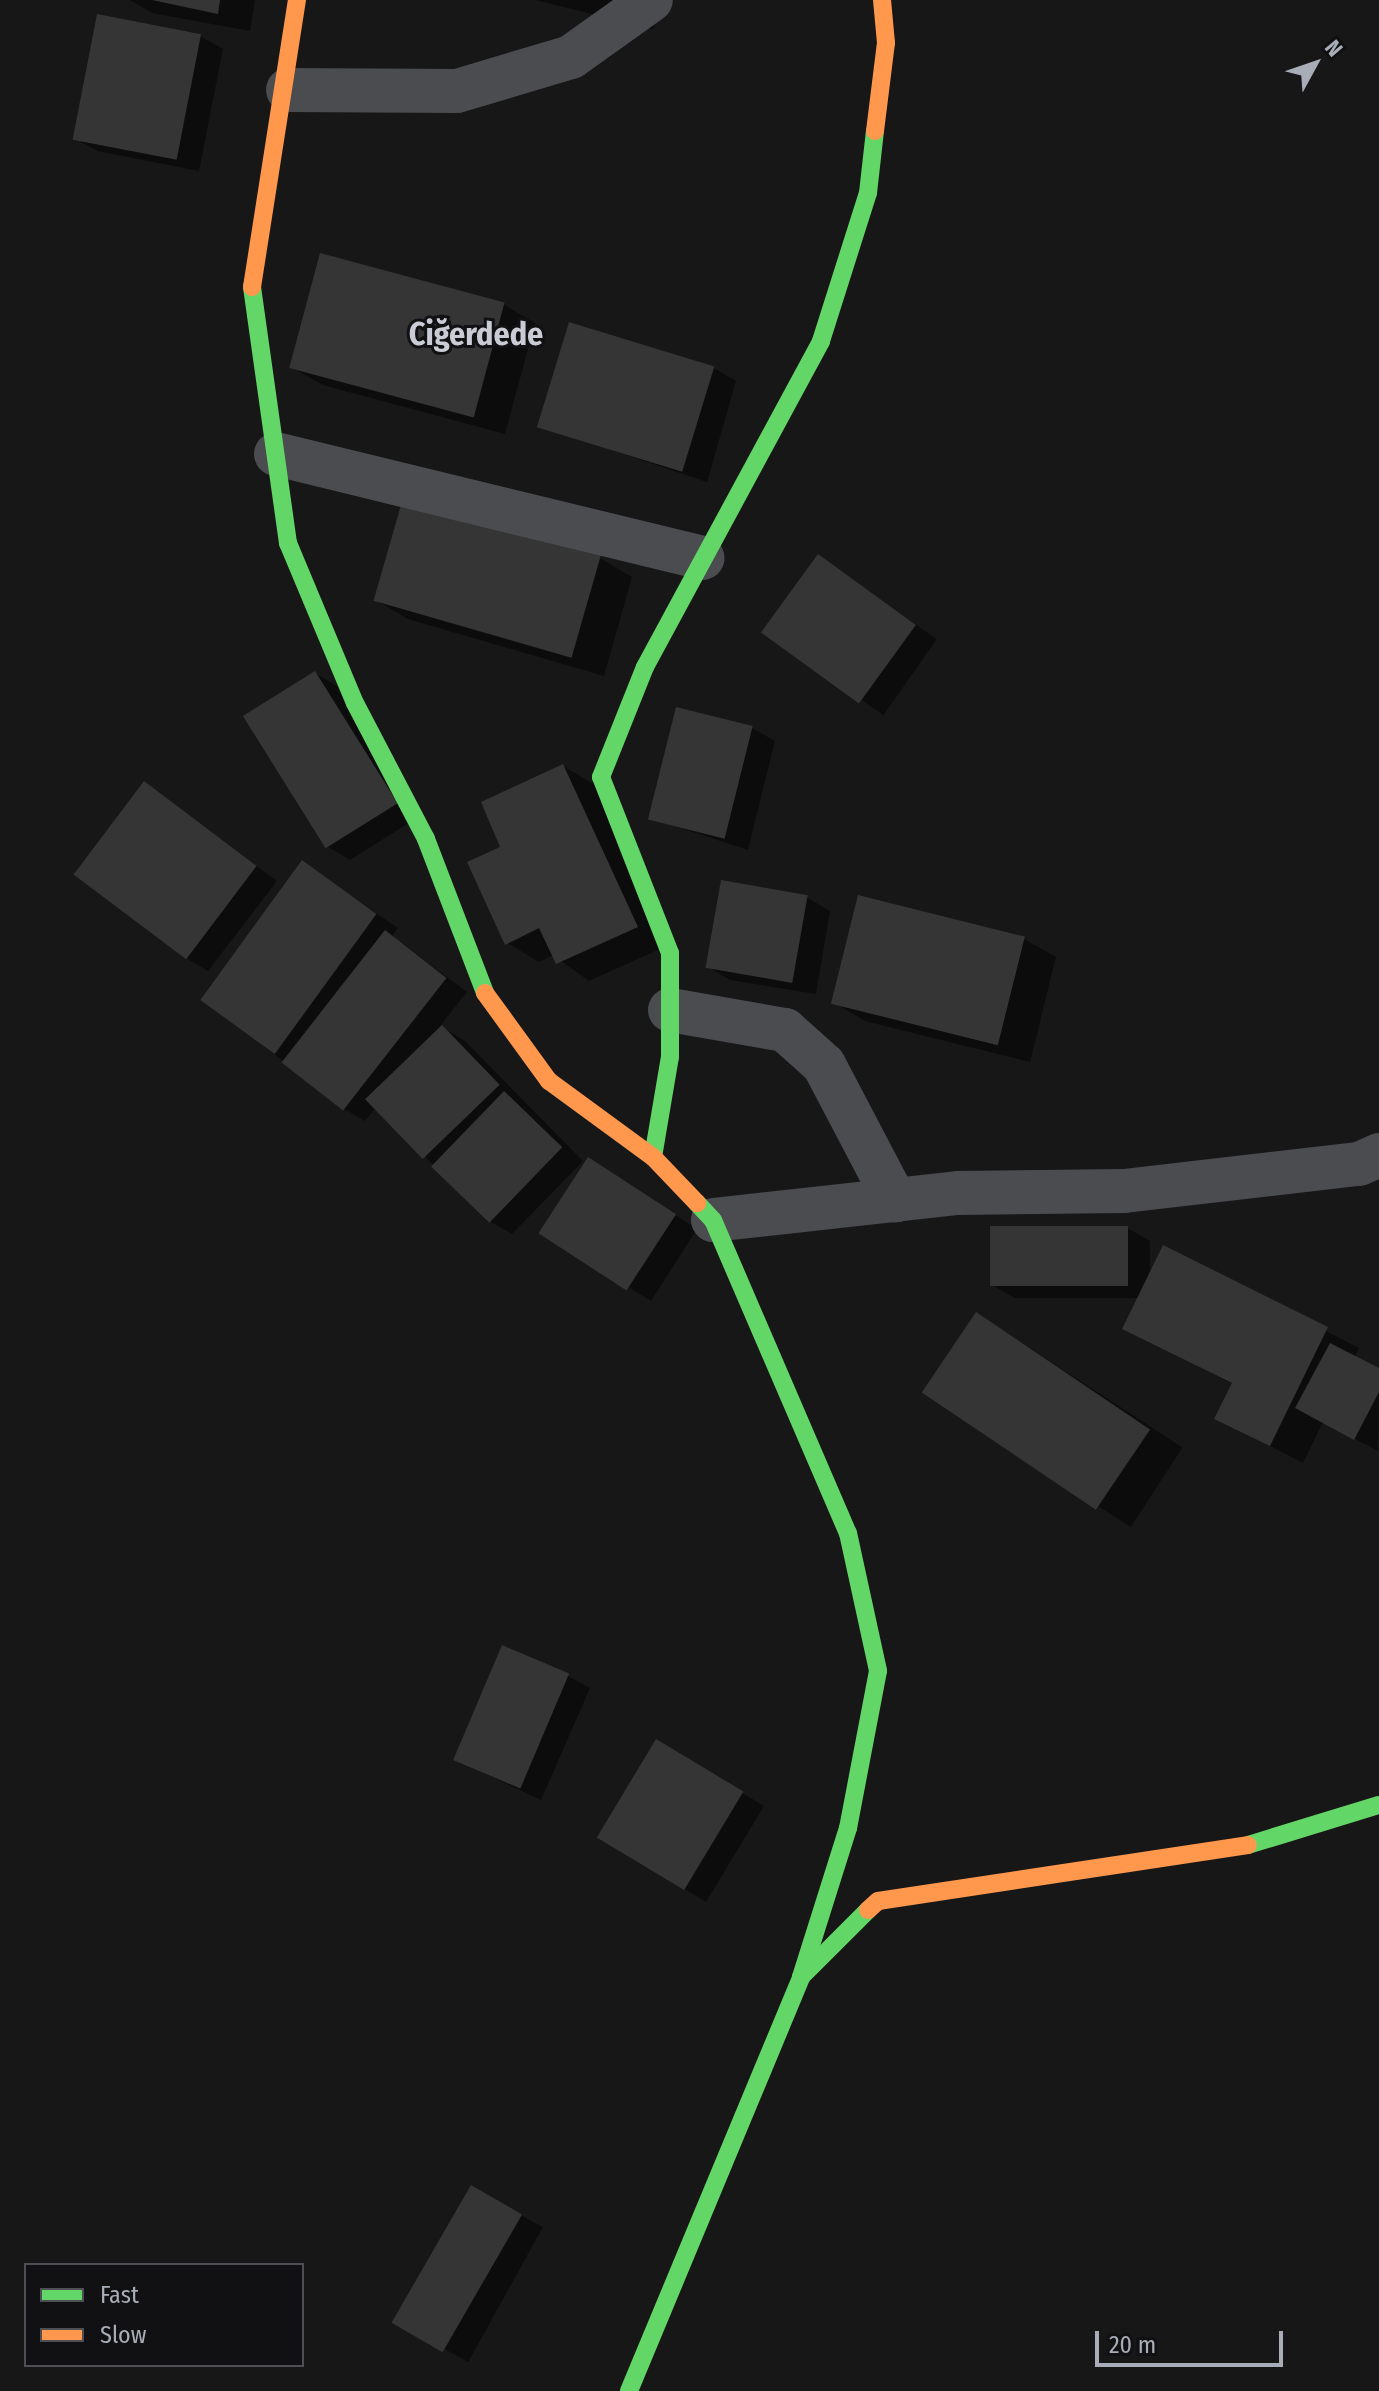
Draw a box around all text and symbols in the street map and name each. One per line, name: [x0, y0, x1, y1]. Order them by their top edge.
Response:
north arrow: [1275, 24, 1355, 104]
text: N: [1319, 35, 1348, 62]
district label: Ciğerdede: [409, 315, 543, 353]
legend: [24, 2263, 304, 2367]
text: Fast: [100, 2281, 139, 2309]
scale bar: [1099, 2315, 1287, 2365]
text: Slow: [100, 2321, 146, 2349]
text: 20 m: [1109, 2331, 1156, 2359]

